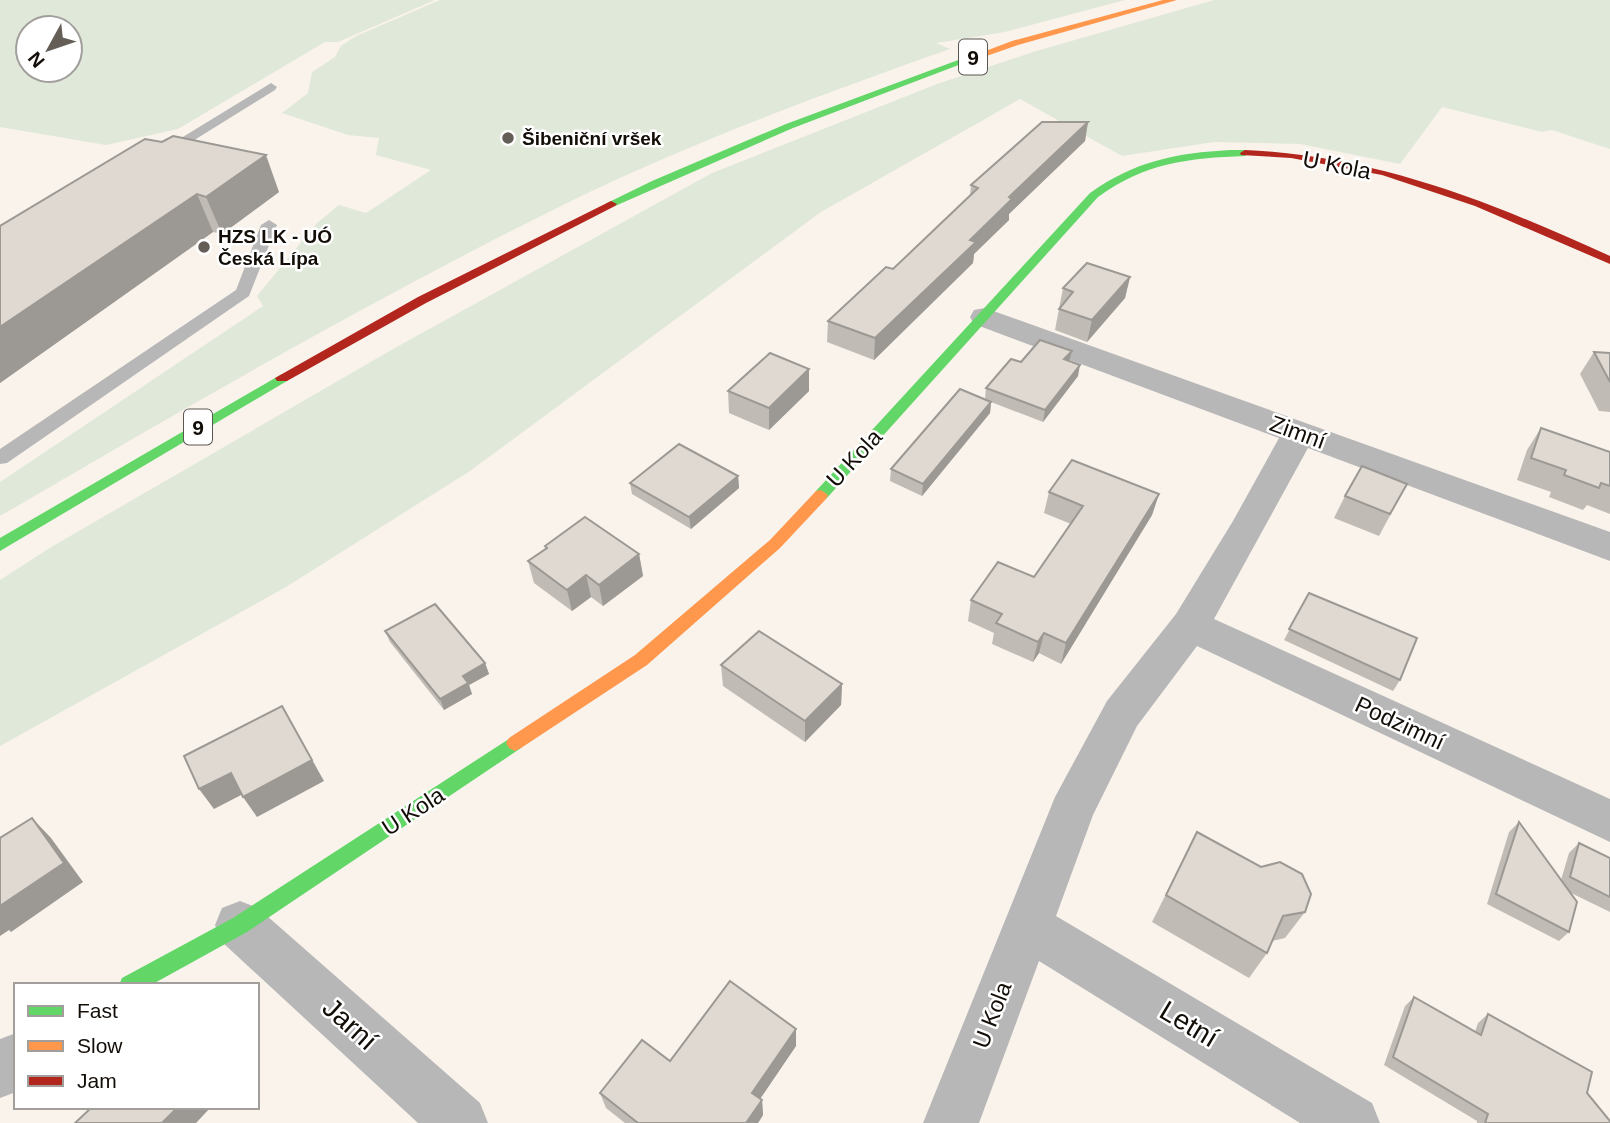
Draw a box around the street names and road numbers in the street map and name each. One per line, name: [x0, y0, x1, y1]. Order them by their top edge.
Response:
road number: 9: [959, 40, 987, 74]
street label: U Kola: [1301, 146, 1374, 184]
road number: 9: [184, 410, 212, 444]
street label: Zimní: [1267, 410, 1330, 454]
street label: U Kola: [821, 424, 887, 492]
street label: Podzimní: [1351, 691, 1449, 755]
street label: U Kola: [377, 781, 449, 841]
street label: U Kola: [967, 978, 1017, 1052]
street label: Jarní: [316, 992, 384, 1056]
street label: Letní: [1154, 995, 1224, 1053]

